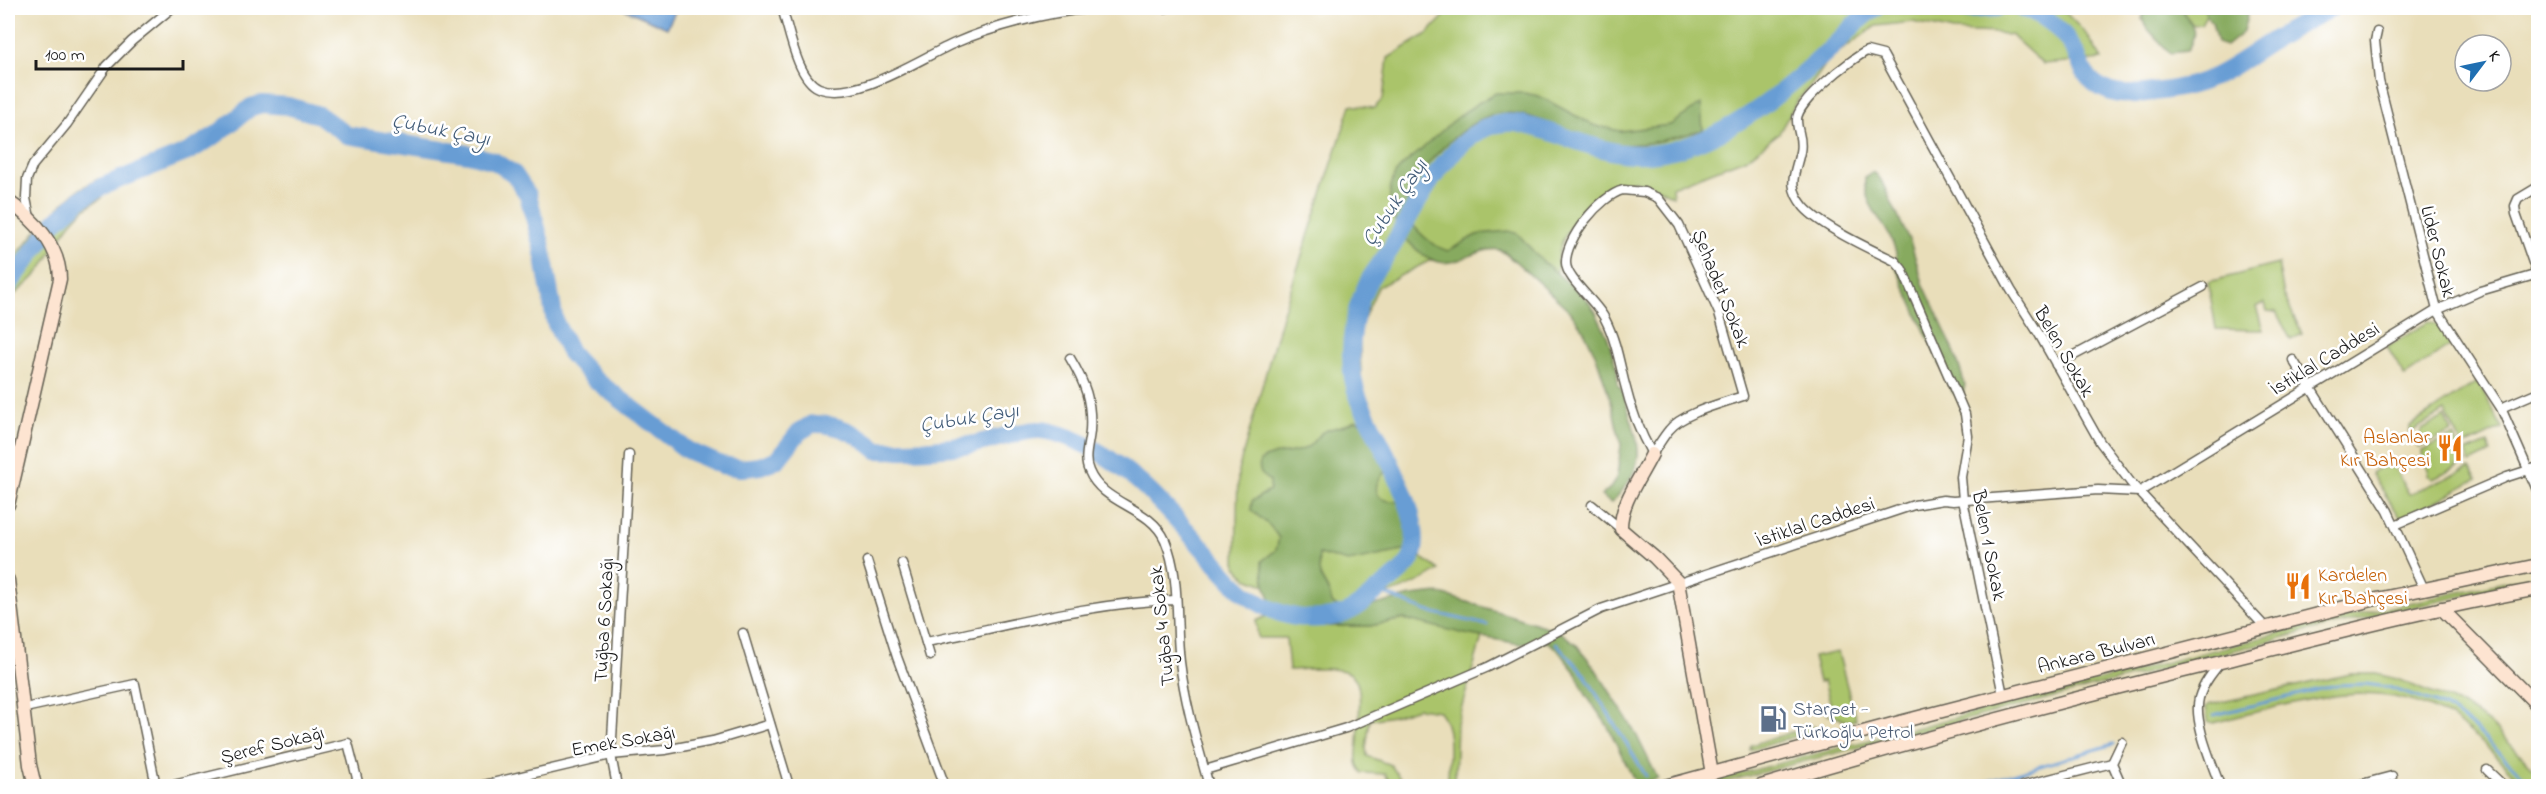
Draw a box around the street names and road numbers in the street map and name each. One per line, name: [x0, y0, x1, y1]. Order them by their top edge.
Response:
street label: Lider Sokak: [2411, 203, 2462, 301]
street label: Şehadet Sokak: [1683, 226, 1757, 353]
street label: Belen Sokak: [2025, 301, 2101, 403]
street label: İstiklal Caddesi: [2265, 316, 2386, 404]
street label: Belen 1 Sokak: [1962, 487, 2013, 603]
street label: İstiklal Caddesi: [1753, 491, 1879, 556]
street label: Tuğba 6 Sokağı: [588, 557, 624, 683]
street label: Tuğba 4 Sokak: [1143, 564, 1185, 687]
street label: Ankara Bulvarı: [2035, 626, 2158, 683]
street label: Emek Sokağı: [569, 719, 678, 767]
street label: Şeref Sokağı: [218, 720, 328, 774]

